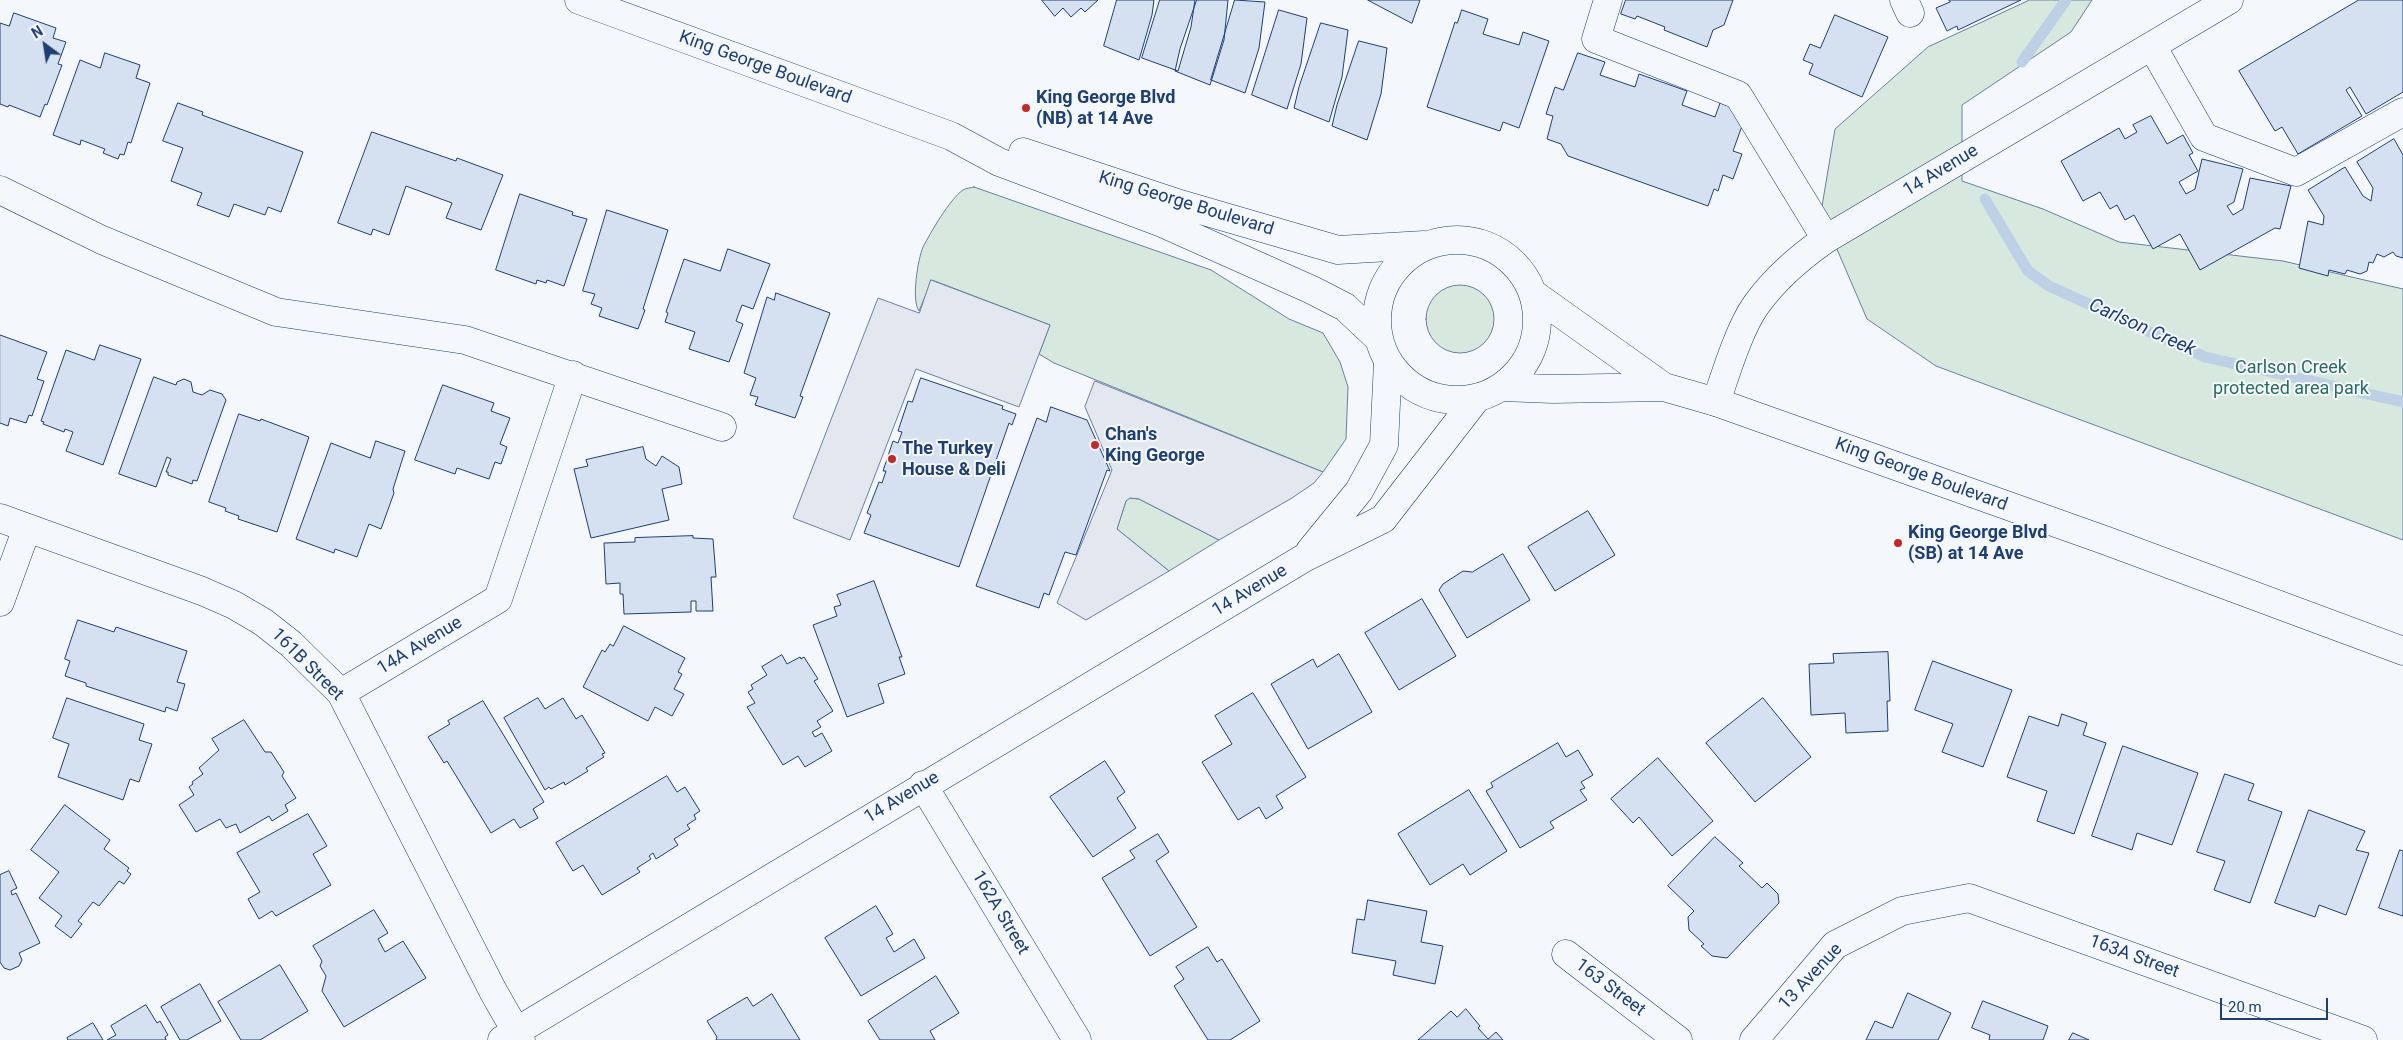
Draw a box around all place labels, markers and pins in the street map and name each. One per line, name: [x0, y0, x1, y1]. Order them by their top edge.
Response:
place label: King George Blvd (NB) at 14 Ave: [1036, 87, 1175, 130]
marker: King George Blvd (NB) at 14 Ave: [1020, 102, 1032, 114]
place label: Chan's King George: [1105, 424, 1205, 466]
place label: The Turkey House & Deli: [902, 438, 1006, 480]
marker: Chan's King George: [1089, 439, 1101, 451]
marker: The Turkey House & Deli: [886, 453, 898, 465]
place label: King George Blvd (SB) at 14 Ave: [1908, 522, 2047, 564]
marker: King George Blvd (SB) at 14 Ave: [1892, 537, 1904, 549]

